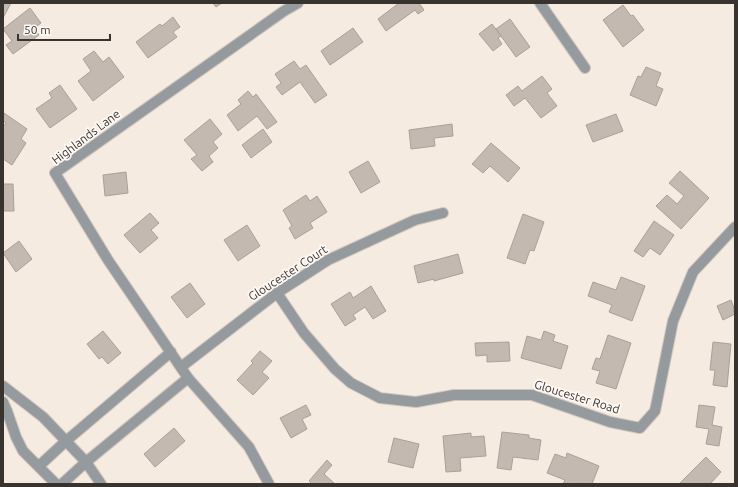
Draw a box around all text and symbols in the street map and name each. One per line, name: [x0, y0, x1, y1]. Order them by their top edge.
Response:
scale bar: [18, 16, 110, 42]
text: 50 m: [24, 23, 51, 36]
street label: Highlands Lane: [49, 107, 122, 166]
street label: Gloucester Court: [246, 242, 330, 303]
street label: Gloucester Road: [533, 377, 621, 416]

